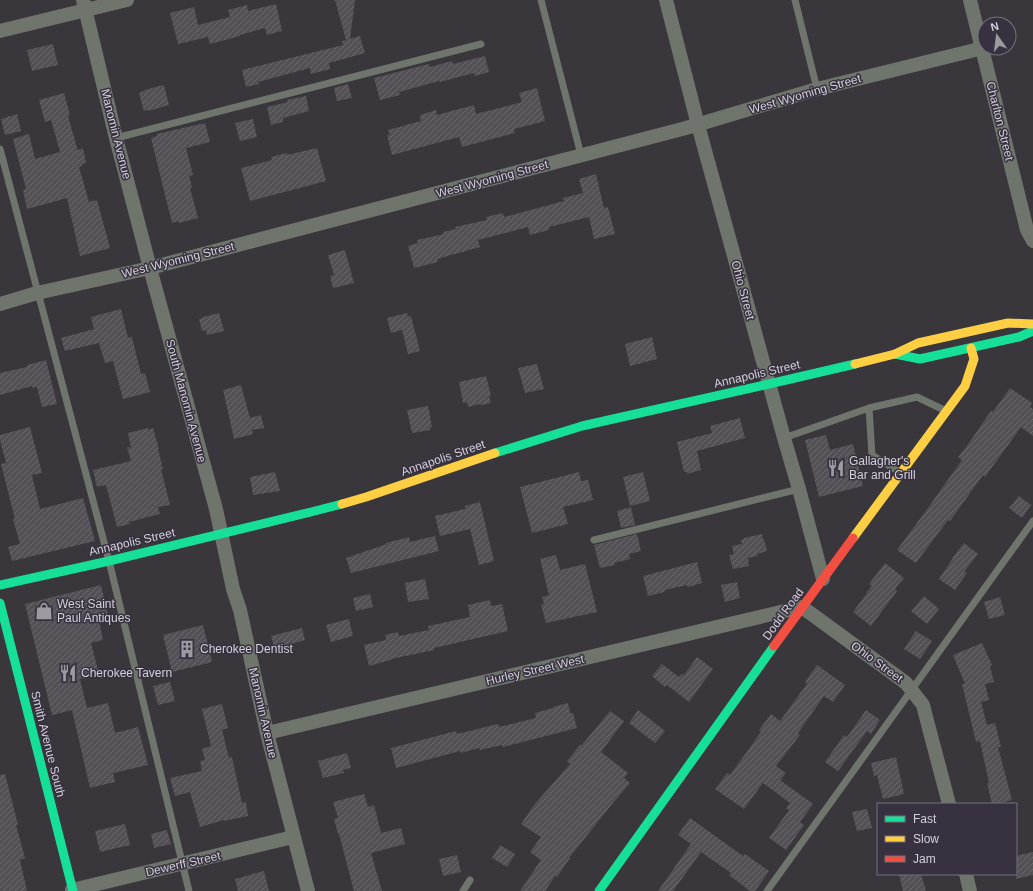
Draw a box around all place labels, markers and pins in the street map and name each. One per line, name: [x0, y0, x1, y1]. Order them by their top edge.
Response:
place label: Gallagher's Bar and Grill: [849, 454, 916, 482]
restaurant icon: Gallagher's Bar and Grill: [826, 458, 846, 478]
place label: West Saint Paul Antiques: [57, 597, 130, 625]
shop icon: West Saint Paul Antiques: [34, 601, 54, 621]
building icon: Cherokee Dentist: [177, 639, 197, 659]
place label: Cherokee Dentist: [200, 642, 293, 656]
restaurant icon: Cherokee Tavern: [58, 663, 78, 683]
place label: Cherokee Tavern: [81, 666, 172, 680]

